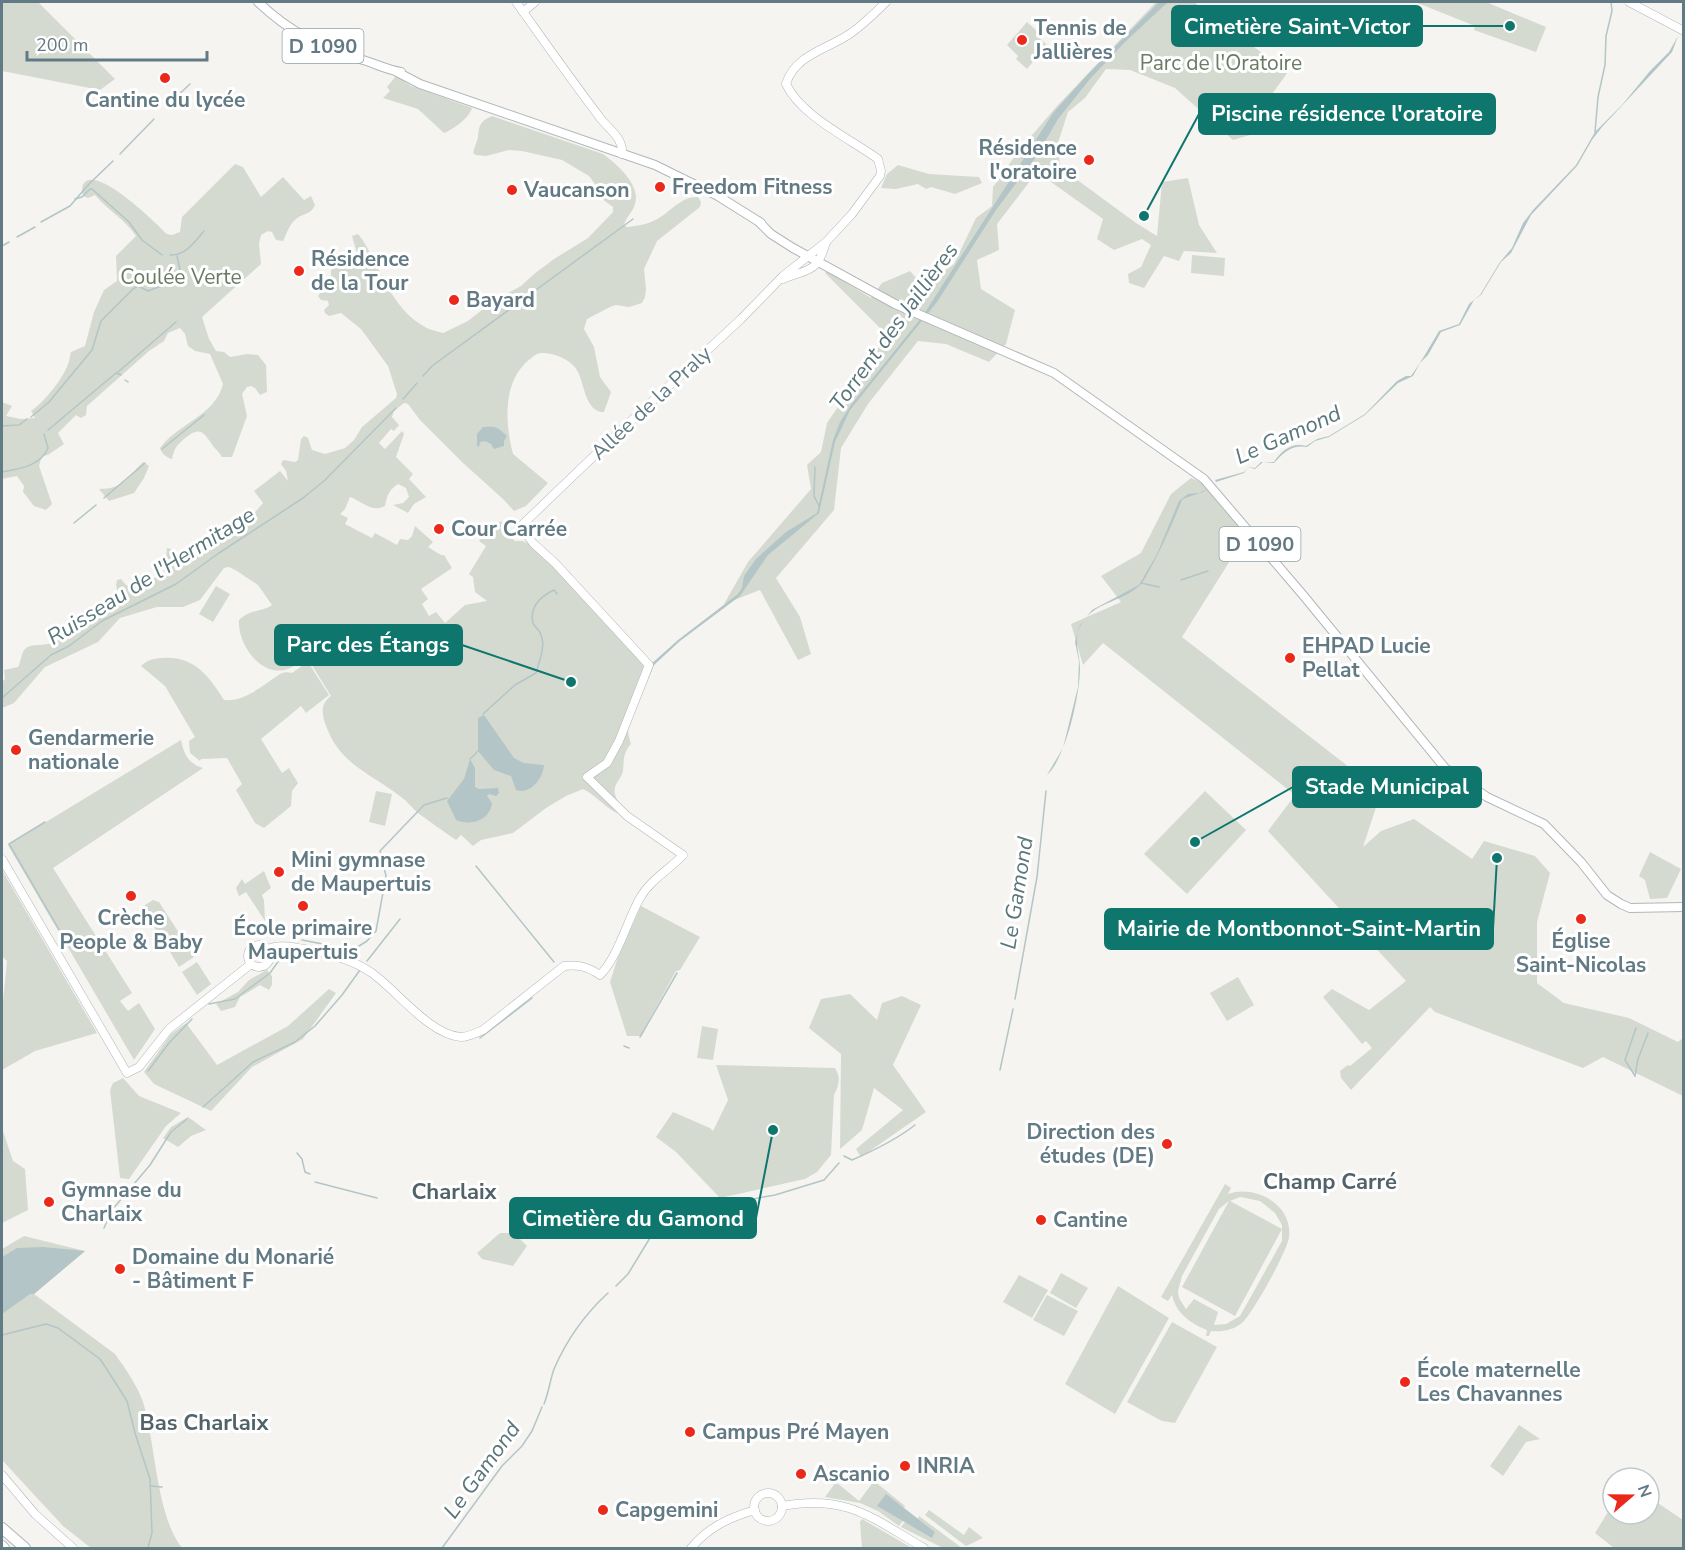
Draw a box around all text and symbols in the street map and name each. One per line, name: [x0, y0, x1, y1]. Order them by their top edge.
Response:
callout: Cimetière Saint-Victor: [1172, 6, 1422, 46]
text: Cimetière Saint-Victor: [1184, 12, 1411, 42]
place label: Tennis de Jallières: [1033, 14, 1127, 66]
scale bar: [27, 24, 207, 62]
road number: D 1090: [282, 29, 364, 63]
text: 200 m: [36, 33, 88, 57]
marker: Tennis de Jallières: [1015, 33, 1029, 47]
park label: Parc de l'Oratoire: [1140, 49, 1302, 77]
marker: Cantine du lycée: [158, 71, 172, 85]
place label: Cantine du lycée: [85, 86, 245, 114]
callout: Piscine résidence l'oratoire: [1199, 94, 1495, 134]
text: Piscine résidence l'oratoire: [1211, 99, 1483, 129]
place label: Résidence l'oratoire: [979, 134, 1077, 186]
marker: Résidence l'oratoire: [1082, 153, 1096, 167]
place label: Freedom Fitness: [672, 173, 833, 201]
place label: Vaucanson: [523, 176, 630, 204]
marker: Freedom Fitness: [653, 180, 667, 194]
marker: Vaucanson: [505, 183, 519, 197]
water label: Torrent des Jaillières: [823, 237, 965, 417]
place label: Résidence de la Tour: [311, 245, 409, 297]
park label: Coulée Verte: [120, 263, 242, 291]
marker: Résidence de la Tour: [292, 264, 306, 278]
place label: Bayard: [466, 286, 535, 314]
marker: Bayard: [447, 293, 461, 307]
street label: Allée de la Praly: [585, 340, 717, 466]
water label: Le Gamond: [1230, 398, 1346, 472]
water label: Ruisseau de l'Hermitage: [41, 500, 261, 652]
place label: Cour Carrée: [451, 515, 567, 543]
marker: Cour Carrée: [432, 522, 446, 536]
road number: D 1090: [1220, 527, 1300, 561]
callout: Parc des Étangs: [275, 625, 462, 665]
text: Parc des Étangs: [287, 630, 449, 660]
place label: EHPAD Lucie Pellat: [1302, 632, 1431, 684]
marker: EHPAD Lucie Pellat: [1283, 651, 1297, 665]
place label: Gendarmerie nationale: [28, 724, 154, 776]
marker: Gendarmerie nationale: [9, 743, 23, 757]
callout: Stade Municipal: [1293, 767, 1481, 807]
text: Stade Municipal: [1305, 772, 1469, 802]
water label: Le Gamond: [993, 835, 1041, 951]
place label: Mini gymnase de Maupertuis: [291, 846, 431, 898]
marker: Mini gymnase de Maupertuis: [272, 865, 286, 879]
marker: Crèche People & Baby: [124, 889, 138, 903]
marker: École primaire Maupertuis: [296, 899, 310, 913]
place label: Crèche People & Baby: [59, 904, 204, 956]
callout: Mairie de Montbonnot-Saint-Martin: [1105, 909, 1493, 949]
marker: Église Saint-Nicolas: [1574, 912, 1588, 926]
place label: École primaire Maupertuis: [234, 914, 372, 966]
text: Mairie de Montbonnot-Saint-Martin: [1117, 914, 1481, 944]
place label: Église Saint-Nicolas: [1516, 927, 1646, 979]
place label: Direction des études (DE): [1027, 1118, 1155, 1170]
marker: Direction des études (DE): [1160, 1137, 1174, 1151]
district label: Champ Carré: [1263, 1167, 1397, 1197]
place label: Gymnase du Charlaix: [61, 1176, 182, 1228]
district label: Charlaix: [411, 1177, 498, 1207]
marker: Gymnase du Charlaix: [42, 1195, 56, 1209]
callout: Cimetière du Gamond: [510, 1198, 756, 1238]
text: Cimetière du Gamond: [522, 1204, 744, 1234]
place label: Cantine: [1053, 1206, 1128, 1234]
marker: Cantine: [1034, 1213, 1048, 1227]
place label: Domaine du Monarié - Bâtiment F: [132, 1243, 334, 1295]
marker: Domaine du Monarié - Bâtiment F: [113, 1262, 127, 1276]
place label: École maternelle Les Chavannes: [1417, 1356, 1581, 1408]
marker: École maternelle Les Chavannes: [1398, 1375, 1412, 1389]
district label: Bas Charlaix: [140, 1408, 269, 1438]
water label: Le Gamond: [437, 1415, 528, 1525]
place label: Campus Pré Mayen: [702, 1418, 889, 1446]
marker: Campus Pré Mayen: [683, 1425, 697, 1439]
place label: INRIA: [917, 1452, 975, 1480]
marker: INRIA: [898, 1459, 912, 1473]
place label: Ascanio: [813, 1460, 890, 1488]
north arrow: [1601, 1466, 1661, 1526]
marker: Ascanio: [794, 1467, 808, 1481]
text: N: [1632, 1482, 1657, 1501]
place label: Capgemini: [615, 1496, 718, 1524]
marker: Capgemini: [596, 1503, 610, 1517]

